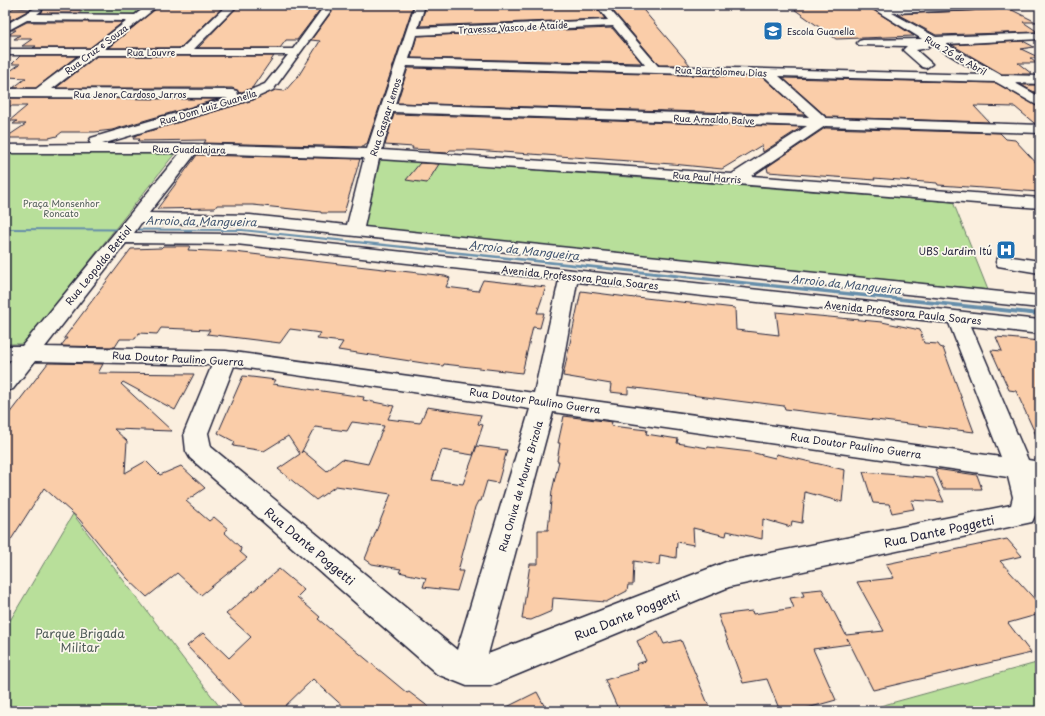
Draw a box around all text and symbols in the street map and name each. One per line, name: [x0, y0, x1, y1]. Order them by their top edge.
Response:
street label: Travessa Vasco de Ataíde: [458, 17, 568, 37]
street label: Rua Cruz e Souza: [61, 20, 131, 78]
school or university icon: Escola Guanella: [762, 20, 784, 42]
place label: Escola Guanella: [787, 24, 855, 38]
street label: Rua 26 de Abril: [923, 32, 989, 78]
street label: Rua Louvre: [127, 45, 176, 59]
street label: Rua Bartolomeu Dias: [675, 62, 767, 80]
street label: Rua Gaspar Lemos: [366, 76, 404, 158]
street label: Rua Dom Luiz Guanella: [158, 85, 259, 128]
street label: Rua Jenor Cardoso Jarros: [74, 87, 186, 101]
street label: Rua Arnaldo Balve: [673, 111, 755, 127]
street label: Rua Guadalajara: [152, 141, 226, 157]
street label: Rua Paul Harris: [672, 168, 742, 186]
park label: Praça Monsenhor Roncato: [23, 196, 100, 220]
water label: Arroio da Mangueira: [145, 212, 258, 230]
street label: Rua Leopoldo Bettiol: [61, 222, 135, 308]
water label: Arroio da Mangueira: [468, 236, 581, 264]
hospital icon: UBS Jardim Itú: [995, 239, 1017, 261]
place label: UBS Jardim Itú: [918, 243, 992, 258]
street label: Avenida Professora Paula Soares: [501, 261, 660, 293]
water label: Arroio da Mangueira: [790, 270, 903, 298]
street label: Avenida Professora Paula Soares: [824, 296, 983, 328]
street label: Rua Doutor Paulino Guerra: [112, 347, 245, 369]
street label: Rua Doutor Paulino Guerra: [469, 383, 602, 417]
street label: Rua Oniva de Moura Brizola: [494, 418, 546, 553]
street label: Rua Doutor Paulino Guerra: [790, 428, 923, 462]
street label: Rua Dante Poggetti: [261, 503, 359, 589]
street label: Rua Dante Poggetti: [882, 510, 996, 552]
street label: Rua Dante Poggetti: [571, 586, 683, 644]
park label: Parque Brigada Militar: [35, 624, 125, 656]

